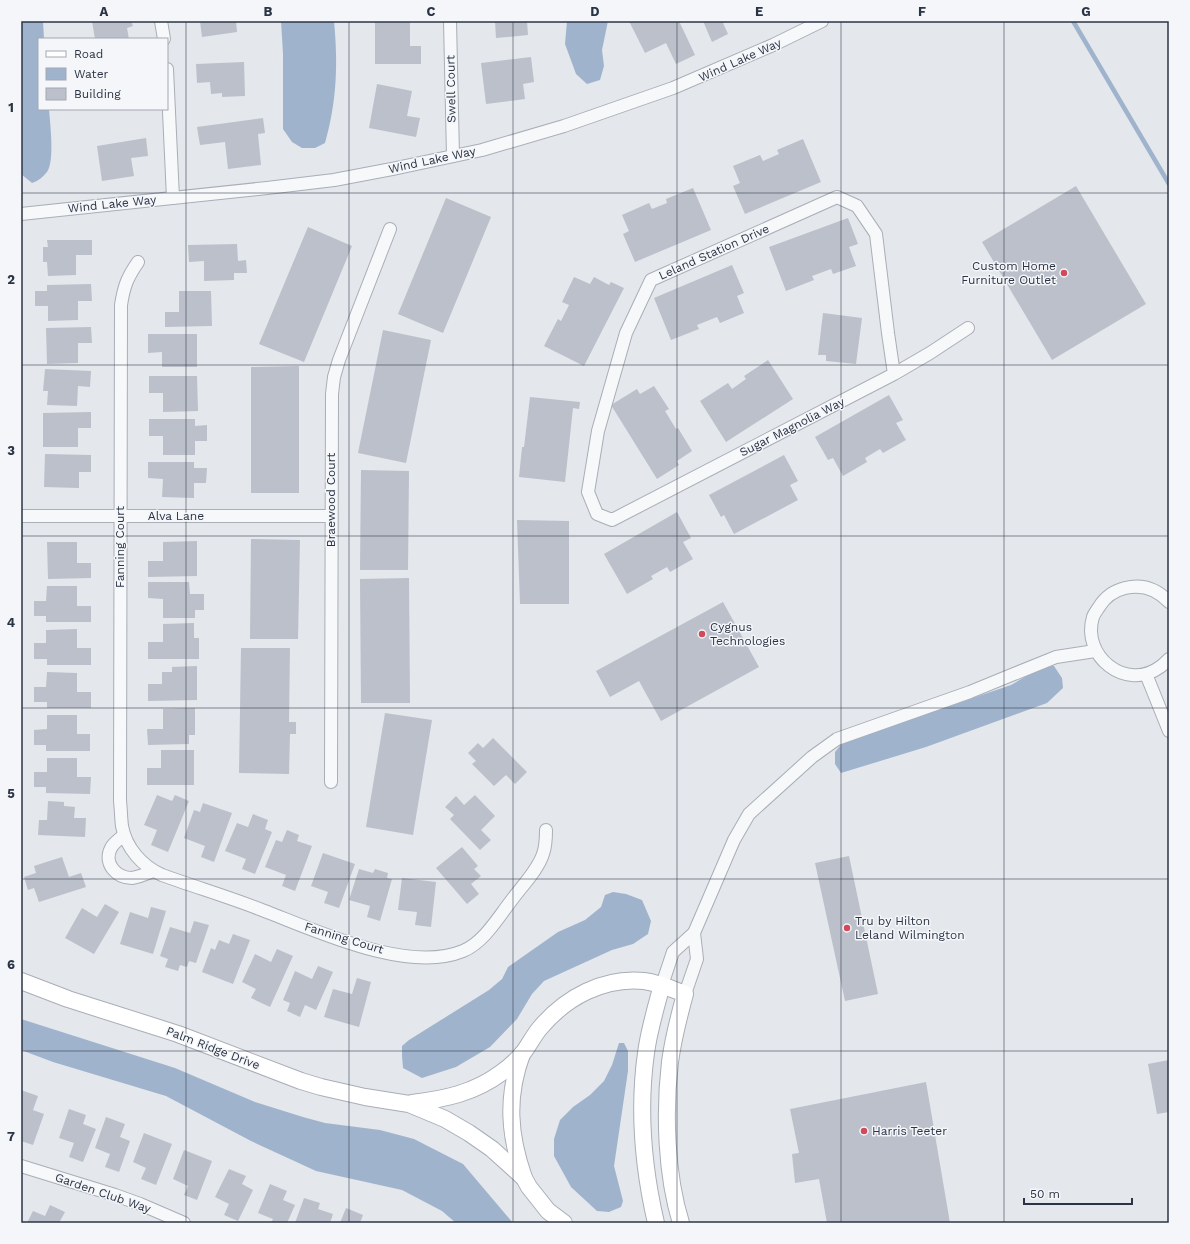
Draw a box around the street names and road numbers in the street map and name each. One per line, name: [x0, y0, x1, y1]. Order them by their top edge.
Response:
street label: Wind Lake Way: [697, 35, 784, 84]
street label: Swell Court: [443, 55, 459, 123]
street label: Wind Lake Way: [387, 144, 478, 176]
street label: Wind Lake Way: [67, 192, 158, 216]
street label: Leland Station Drive: [657, 221, 771, 283]
street label: Sugar Magnolia Way: [737, 394, 847, 460]
street label: Braewood Court: [324, 453, 338, 547]
street label: Fanning Court: [113, 506, 127, 588]
street label: Alva Lane: [148, 509, 204, 523]
street label: Fanning Court: [303, 919, 385, 957]
street label: Palm Ridge Drive: [164, 1024, 262, 1072]
street label: Garden Club Way: [53, 1170, 154, 1216]

